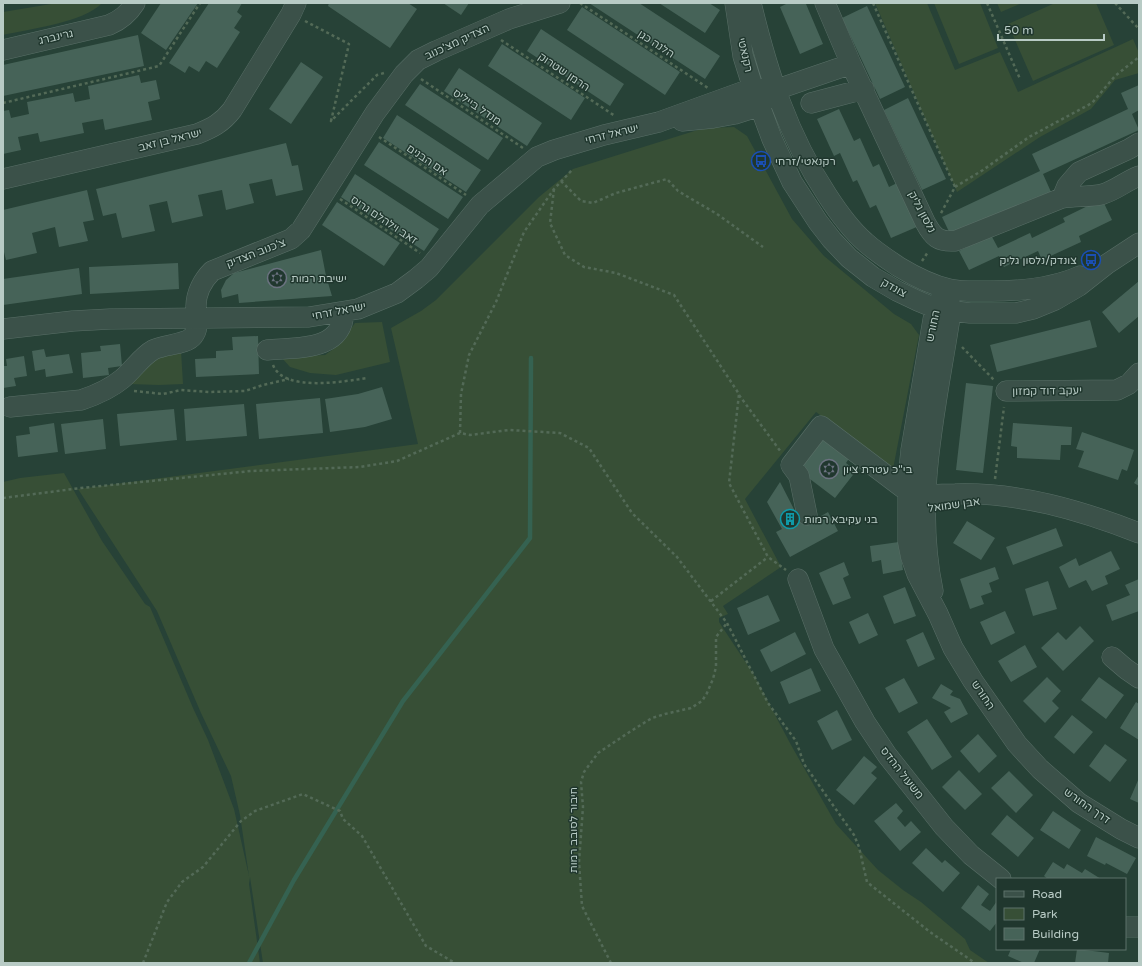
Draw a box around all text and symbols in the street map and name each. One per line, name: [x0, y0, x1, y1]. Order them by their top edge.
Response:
scale bar: [998, 16, 1104, 42]
street label: הצדיק מצ'כנוב: [422, 21, 492, 63]
text: 50 m: [1004, 23, 1033, 37]
street label: גרינברג: [37, 27, 75, 47]
street label: הלנה כגן: [635, 27, 677, 61]
street label: רקנאטי: [735, 37, 755, 73]
street label: הרמן שטרוק: [536, 50, 592, 94]
street label: מנדל בייליס: [450, 86, 504, 128]
street label: ישראל זרחי: [584, 121, 640, 147]
street label: ישראל בן זאב: [137, 126, 203, 154]
street label: אם הבנים: [404, 142, 450, 178]
bus stop icon: רקנאטי/זרחי: [750, 150, 772, 172]
place label: רקנאטי/זרחי: [775, 155, 836, 168]
street label: נלסון גליק: [906, 189, 938, 235]
street label: זאב וילהלם גרוס: [348, 193, 420, 247]
street label: צ'כנוב הצדיק: [224, 236, 288, 270]
bus stop icon: צונדק/נלסון גליק: [1080, 249, 1102, 271]
place label: צונדק/נלסון גליק: [1000, 254, 1077, 267]
synagogue icon: ישיבת רמות: [266, 267, 288, 289]
place label: ישיבת רמות: [291, 272, 347, 285]
street label: צונדק: [879, 276, 909, 300]
street label: ישראל זרחי: [311, 299, 367, 323]
street label: החורש: [923, 309, 943, 343]
street label: יעקב דוד קמזון: [1012, 384, 1082, 398]
synagogue icon: בי"כ עטרת ציון: [818, 458, 840, 480]
place label: בי"כ עטרת ציון: [843, 463, 913, 476]
street label: אבן שמואל: [927, 495, 981, 515]
building icon: בני עקיבא רמות: [779, 508, 801, 530]
place label: בני עקיבא רמות: [804, 513, 878, 526]
street label: החורש: [969, 678, 997, 712]
street label: משעול ההדס: [878, 744, 926, 802]
street label: דרך החורש: [1061, 785, 1113, 827]
street label: חיבור לסובב רמות: [567, 787, 580, 873]
legend: [996, 878, 1126, 950]
text: Road: [1032, 887, 1062, 901]
text: Park: [1032, 907, 1058, 921]
text: Building: [1032, 927, 1079, 941]

